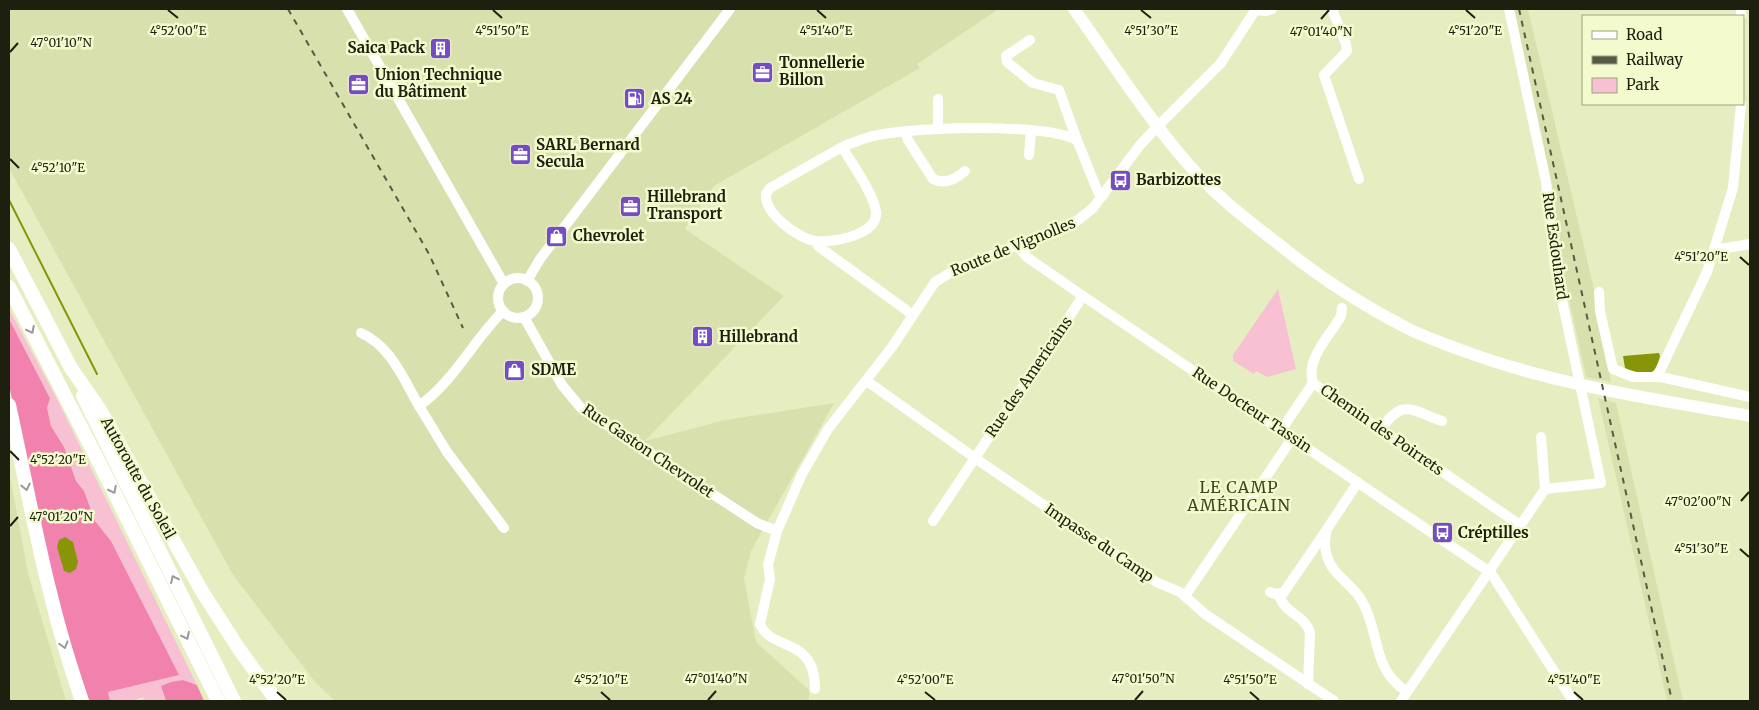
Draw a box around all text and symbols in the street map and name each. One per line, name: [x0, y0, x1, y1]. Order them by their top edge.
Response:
legend: [1582, 15, 1744, 105]
text: 4°52'00"E: [150, 23, 207, 38]
text: 4°51'50"E: [475, 23, 529, 38]
text: 4°51'40"E: [800, 23, 853, 38]
text: 4°51'30"E: [1124, 23, 1178, 38]
text: 4°51'20"E: [1448, 23, 1502, 38]
text: 47°01'40"N: [1290, 24, 1353, 39]
text: Road: [1626, 25, 1662, 44]
text: 47°01'10"N: [30, 35, 92, 50]
building icon: Saica Pack: [429, 36, 453, 60]
place label: Saica Pack: [347, 38, 425, 57]
text: Railway: [1626, 50, 1683, 69]
place label: Tonnellerie Billon: [779, 53, 865, 89]
office icon: Tonnellerie Billon: [751, 60, 775, 84]
place label: Union Technique du Bâtiment: [375, 65, 502, 101]
office icon: Union Technique du Bâtiment: [347, 72, 371, 96]
text: Park: [1626, 75, 1660, 94]
fuel station icon: AS 24: [623, 87, 647, 111]
place label: AS 24: [650, 89, 693, 108]
place label: SARL Bernard Secula: [536, 135, 640, 171]
office icon: SARL Bernard Secula: [508, 142, 532, 166]
text: 4°52'10"E: [31, 160, 85, 175]
bus stop icon: Barbizottes: [1108, 168, 1132, 192]
place label: Barbizottes: [1136, 170, 1221, 189]
place label: Hillebrand Transport: [647, 187, 726, 223]
street label: Rue Esdouhard: [1539, 191, 1572, 301]
office icon: Hillebrand Transport: [619, 194, 643, 218]
street label: Route de Vignolles: [948, 213, 1078, 280]
shop icon: Chevrolet: [545, 224, 569, 248]
place label: Chevrolet: [573, 226, 644, 245]
text: 4°51'20"E: [1674, 249, 1728, 264]
street label: Rue des Americains: [981, 313, 1076, 441]
one-way arrow: [25, 325, 35, 334]
building icon: Hillebrand: [691, 325, 715, 349]
place label: Hillebrand: [719, 327, 798, 346]
shop icon: SDME: [503, 358, 527, 382]
place label: SDME: [531, 360, 576, 379]
street label: Rue Docteur Tassin: [1189, 363, 1316, 457]
street label: Chemin des Poirrets: [1317, 380, 1448, 479]
street label: Rue Gaston Chevrolet: [579, 399, 718, 502]
street label: Autoroute du Soleil: [97, 412, 180, 542]
text: 4°52'20"E: [30, 452, 86, 467]
district label: LE CAMP AMÉRICAIN: [1186, 477, 1291, 515]
one-way arrow: [21, 483, 31, 492]
one-way arrow: [107, 485, 117, 494]
text: 47°02'00"N: [1665, 494, 1732, 509]
street label: Impasse du Camp: [1041, 499, 1157, 586]
text: 47°01'20"N: [29, 509, 93, 524]
bus stop icon: Créptilles: [1430, 521, 1454, 545]
place label: Créptilles: [1458, 523, 1529, 542]
text: 4°51'30"E: [1674, 541, 1728, 556]
one-way arrow: [170, 575, 180, 584]
one-way arrow: [180, 630, 190, 639]
one-way arrow: [58, 641, 68, 649]
text: 47°01'40"N: [685, 671, 748, 686]
text: 47°01'50"N: [1111, 671, 1175, 686]
text: 4°52'20"E: [249, 672, 305, 687]
text: 4°52'10"E: [574, 672, 628, 687]
text: 4°52'00"E: [897, 672, 954, 687]
text: 4°51'50"E: [1223, 672, 1277, 687]
text: 4°51'40"E: [1548, 672, 1601, 687]

